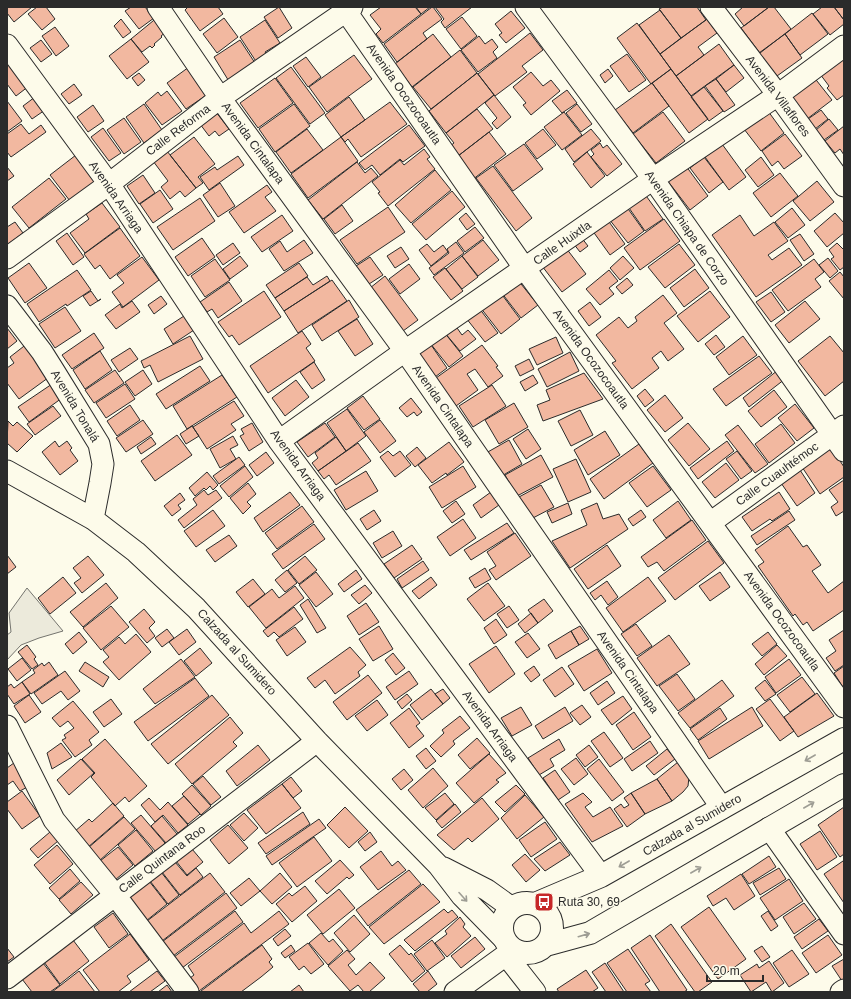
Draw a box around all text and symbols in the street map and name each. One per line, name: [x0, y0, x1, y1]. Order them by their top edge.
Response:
street label: Avenida Ocozocoautla: [364, 41, 444, 147]
street label: Avenida Villaflores: [743, 53, 813, 139]
street label: Avenida Cintalapa: [219, 100, 287, 187]
street label: Calle Reforma: [143, 101, 213, 159]
street label: Avenida Arriaga: [86, 158, 146, 236]
street label: Avenida Chiapa de Corzo: [642, 168, 732, 288]
street label: Calle Huixtla: [530, 218, 594, 268]
street label: Avenida Ocozocoautla: [550, 306, 632, 412]
street label: Avenida Cintalapa: [409, 362, 477, 450]
street label: Avenida Tonalá: [48, 367, 102, 445]
street label: Avenida Arriaga: [267, 427, 329, 504]
street label: Calle Cuauhtémoc: [733, 439, 821, 509]
street label: Avenida Ocozocoautla: [741, 568, 823, 674]
street label: Calzada al Sumidero: [195, 606, 280, 698]
street label: Avenida Cintalapa: [594, 628, 662, 716]
street label: Avenida Arriaga: [459, 688, 521, 765]
one-way arrow: [804, 755, 816, 762]
street label: Calzada al Sumidero: [640, 791, 744, 859]
one-way arrow: [803, 801, 815, 808]
street label: Calle Quintana Roo: [116, 822, 208, 896]
one-way arrow: [618, 860, 630, 868]
one-way arrow: [690, 866, 702, 874]
bus stop icon: Ruta 30, 69: [533, 891, 555, 913]
one-way arrow: [458, 892, 468, 902]
place label: Ruta 30, 69: [558, 895, 620, 909]
one-way arrow: [577, 931, 590, 938]
scale bar: [707, 957, 763, 983]
text: 20 m: [713, 964, 740, 978]

